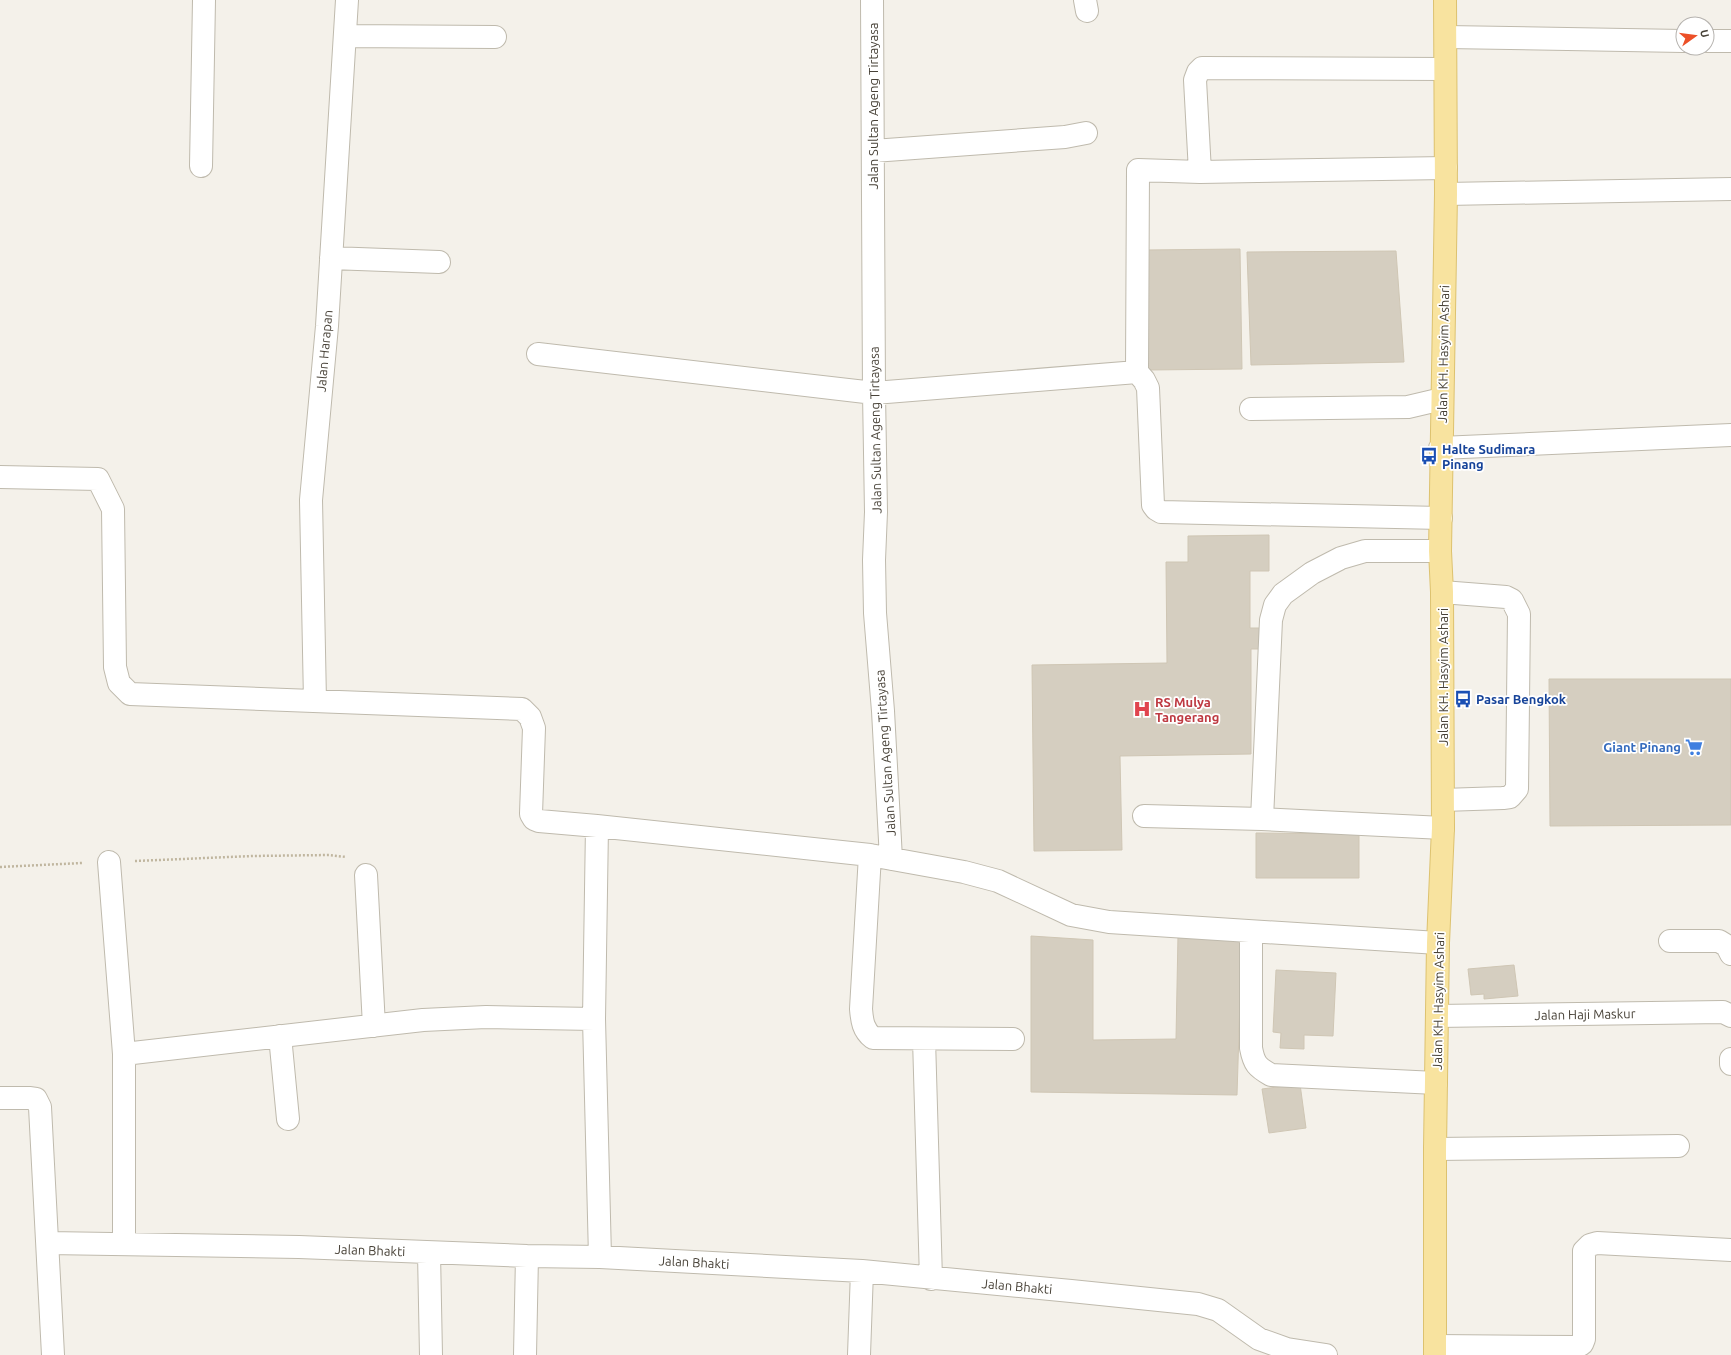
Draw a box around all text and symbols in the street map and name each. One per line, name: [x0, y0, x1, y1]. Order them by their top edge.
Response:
north arrow: [1675, 16, 1715, 56]
street label: Jalan Sultan Ageng Tirtayasa: [866, 23, 880, 189]
text: U: [1698, 28, 1711, 39]
street label: Jalan KH. Hasyim Ashari: [1435, 285, 1451, 423]
street label: Jalan Harapan: [313, 309, 335, 393]
street label: Jalan Sultan Ageng Tirtayasa: [867, 346, 883, 514]
place label: Halte Sudimara Pinang: [1442, 442, 1535, 471]
bus stop icon: Halte Sudimara Pinang: [1419, 446, 1439, 466]
street label: Jalan KH. Hasyim Ashari: [1436, 608, 1450, 746]
street label: Jalan Sultan Ageng Tirtayasa: [872, 669, 898, 837]
bus stop icon: Pasar Bengkok: [1453, 689, 1473, 709]
place label: Pasar Bengkok: [1476, 692, 1567, 706]
place label: RS Mulya Tangerang: [1155, 695, 1219, 724]
hospital icon: RS Mulya Tangerang: [1132, 699, 1152, 719]
supermarket icon: Giant Pinang: [1684, 737, 1704, 757]
place label: Giant Pinang: [1603, 740, 1681, 754]
street label: Jalan KH. Hasyim Ashari: [1430, 932, 1446, 1070]
street label: Jalan Haji Maskur: [1534, 1006, 1636, 1022]
street label: Jalan Bhakti: [334, 1242, 406, 1258]
street label: Jalan Bhakti: [658, 1253, 730, 1271]
street label: Jalan Bhakti: [981, 1276, 1053, 1296]

